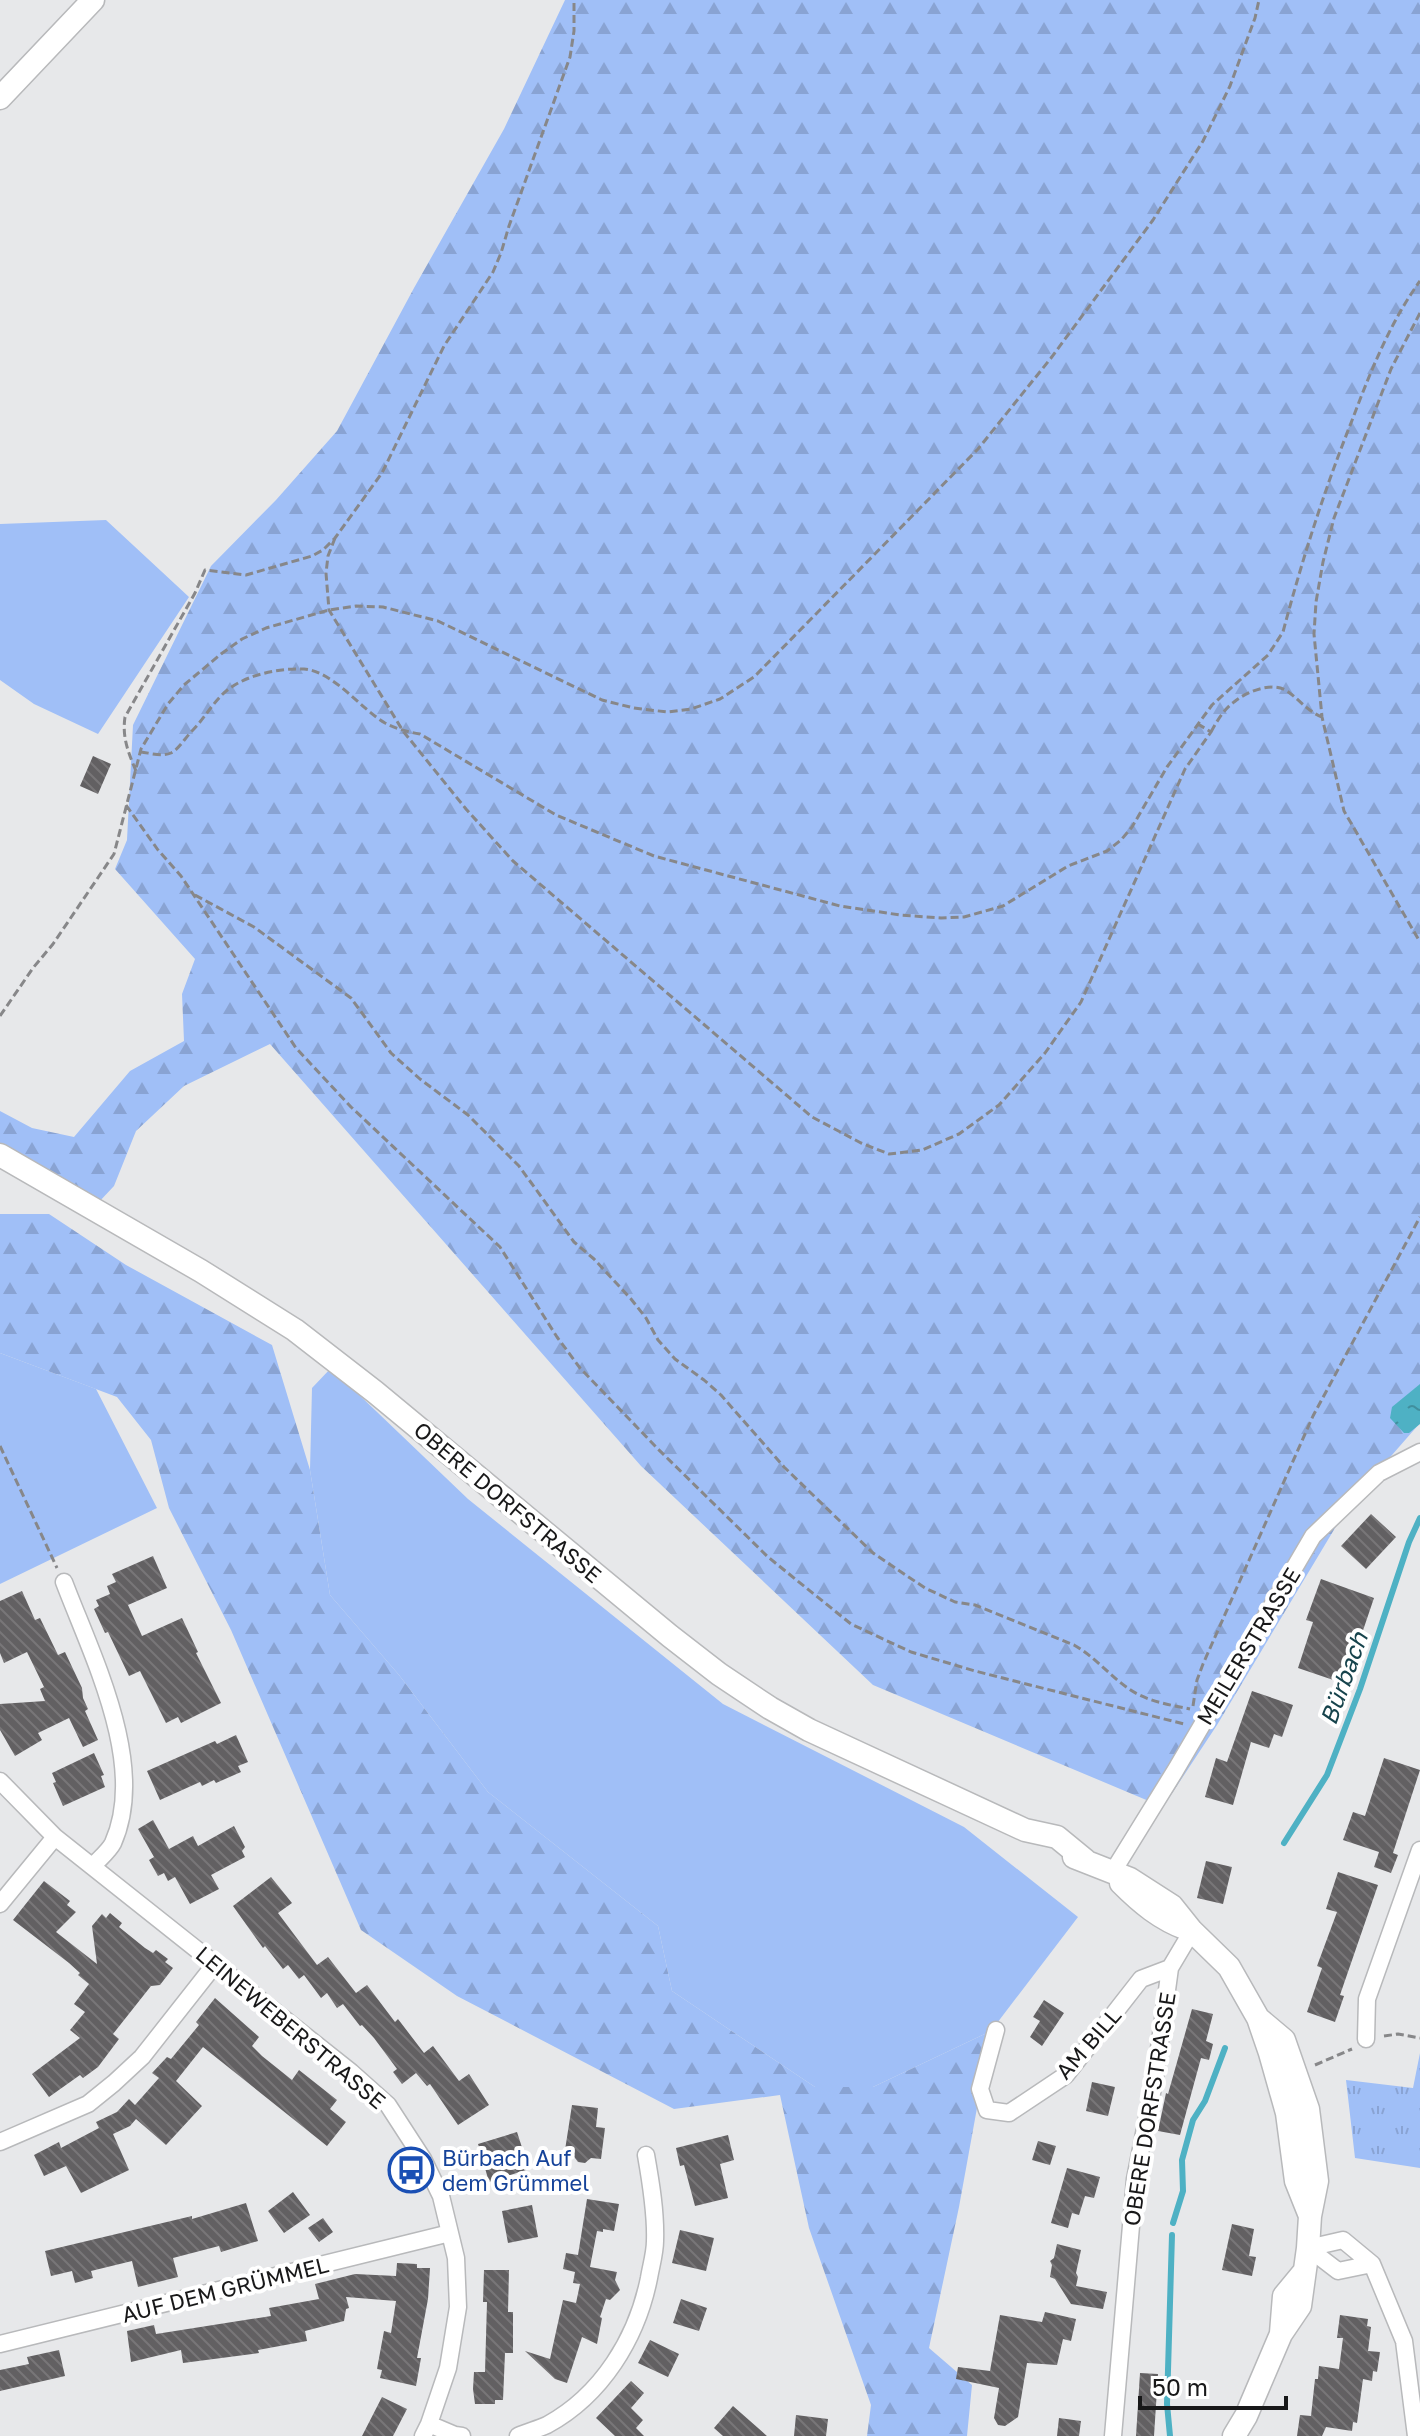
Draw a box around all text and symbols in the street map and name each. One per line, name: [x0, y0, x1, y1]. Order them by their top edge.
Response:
street label: OBERE DORFSTRASSE: [409, 1416, 607, 1588]
street label: MEILERSTRASSE: [1190, 1562, 1306, 1730]
water label: Bürbach: [1313, 1627, 1373, 1728]
street label: LEINEWEBERSTRASSE: [191, 1940, 391, 2114]
street label: OBERE DORFSTRASSE: [1117, 1990, 1181, 2228]
street label: AM BILL: [1050, 2001, 1127, 2084]
place label: Bürbach Auf dem Grümmel: [442, 2144, 589, 2196]
bus stop icon: Bürbach Auf dem Grümmel: [387, 2146, 435, 2194]
street label: AUF DEM GRÜMMEL: [119, 2250, 332, 2328]
scale bar: [1140, 2360, 1286, 2410]
text: 50 m: [1152, 2372, 1208, 2401]

